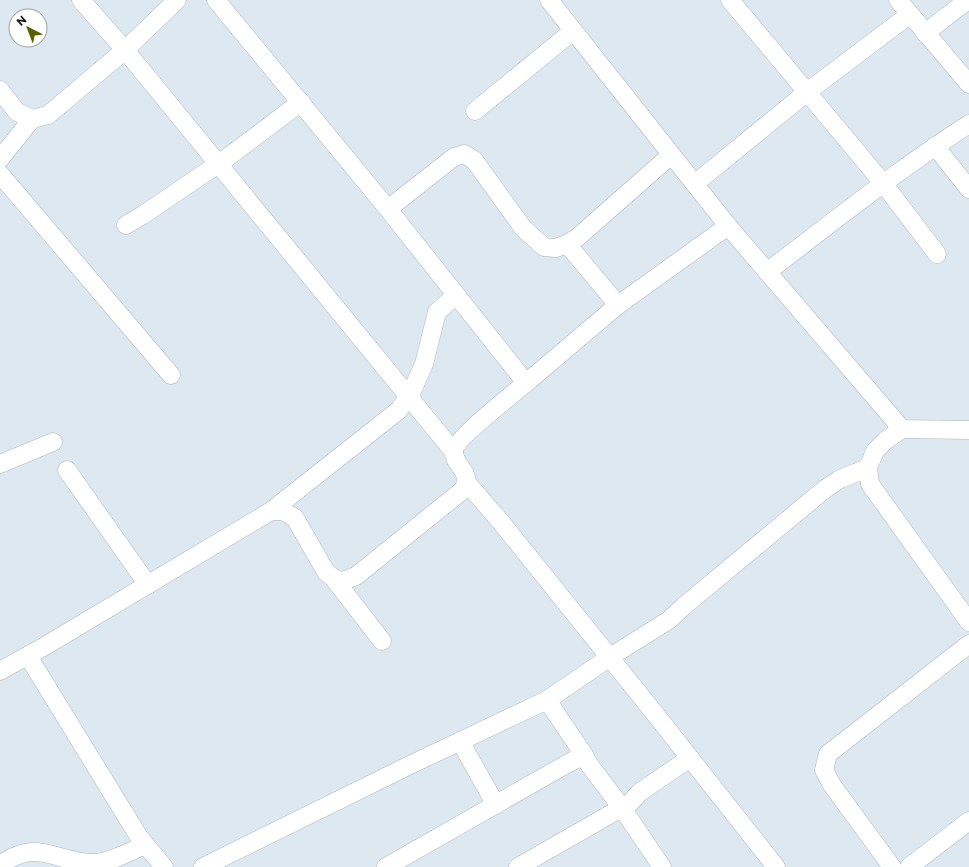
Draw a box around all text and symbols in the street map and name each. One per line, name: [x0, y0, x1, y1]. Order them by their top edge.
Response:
north arrow: [8, 8, 48, 48]
text: N: [13, 12, 29, 29]

